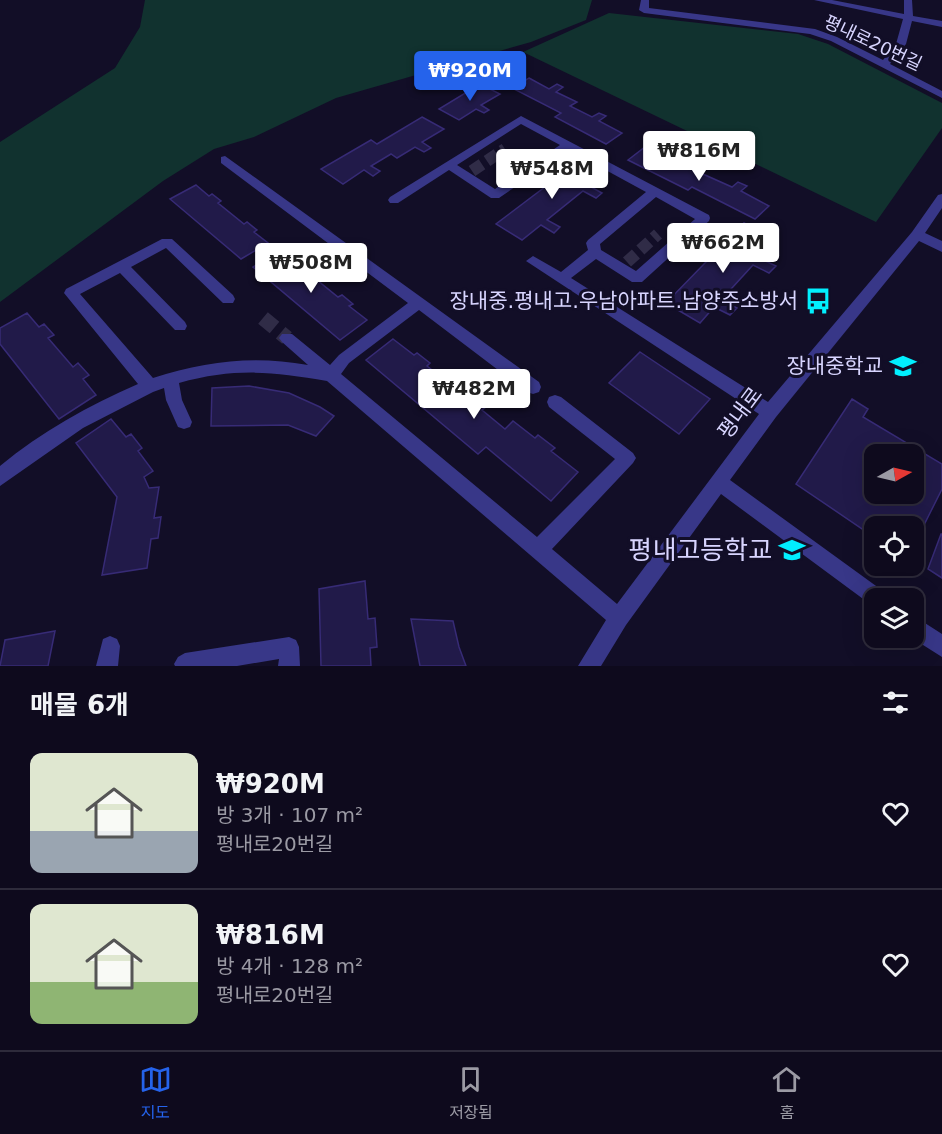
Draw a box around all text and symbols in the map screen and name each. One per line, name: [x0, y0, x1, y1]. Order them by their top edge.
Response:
street label: 평내로20번길: [821, 11, 926, 74]
pin: ₩920M: [428, 51, 512, 102]
text: ₩920M: [428, 58, 512, 82]
pin: ₩816M: [657, 131, 741, 182]
text: ₩816M: [657, 138, 741, 162]
pin: ₩548M: [510, 149, 594, 200]
text: ₩548M: [510, 156, 594, 180]
pin: ₩662M: [681, 223, 765, 274]
text: ₩662M: [681, 230, 765, 254]
pin: ₩508M: [269, 243, 353, 294]
text: ₩508M: [269, 250, 353, 274]
bus stop icon: 장내중.평내고.우남아파트.남양주소방서: [803, 286, 833, 316]
place label: 장내중.평내고.우남아파트.남양주소방서: [450, 289, 798, 313]
school or university icon: 장내중학교: [888, 351, 918, 381]
place label: 장내중학교: [786, 354, 883, 378]
pin: ₩482M: [432, 369, 516, 420]
text: ₩482M: [432, 376, 516, 400]
street label: 평내로: [713, 383, 767, 443]
north arrow: [864, 444, 924, 504]
map controls: [864, 444, 924, 648]
button: locate: [864, 516, 924, 576]
place label: 평내고등학교: [628, 535, 772, 565]
school or university icon: 평내고등학교: [777, 535, 807, 565]
button: layers: [864, 588, 924, 648]
icon: filters: [879, 686, 912, 719]
text: 매물 6개: [30, 690, 129, 720]
text: ₩920M: [216, 769, 325, 799]
icon: home: [78, 777, 150, 849]
icon: heart: [879, 797, 912, 830]
text: 방 3개 · 107 m²: [216, 803, 363, 827]
text: 평내로20번길: [216, 832, 333, 856]
text: ₩816M: [216, 920, 325, 950]
icon: home: [78, 928, 150, 1000]
icon: heart: [879, 948, 912, 981]
text: 방 4개 · 128 m²: [216, 954, 363, 978]
text: 평내로20번길: [216, 983, 333, 1007]
tab: 지도: [139, 1063, 172, 1123]
tab: 저장됨: [449, 1063, 493, 1123]
tab: 홈: [770, 1063, 803, 1123]

